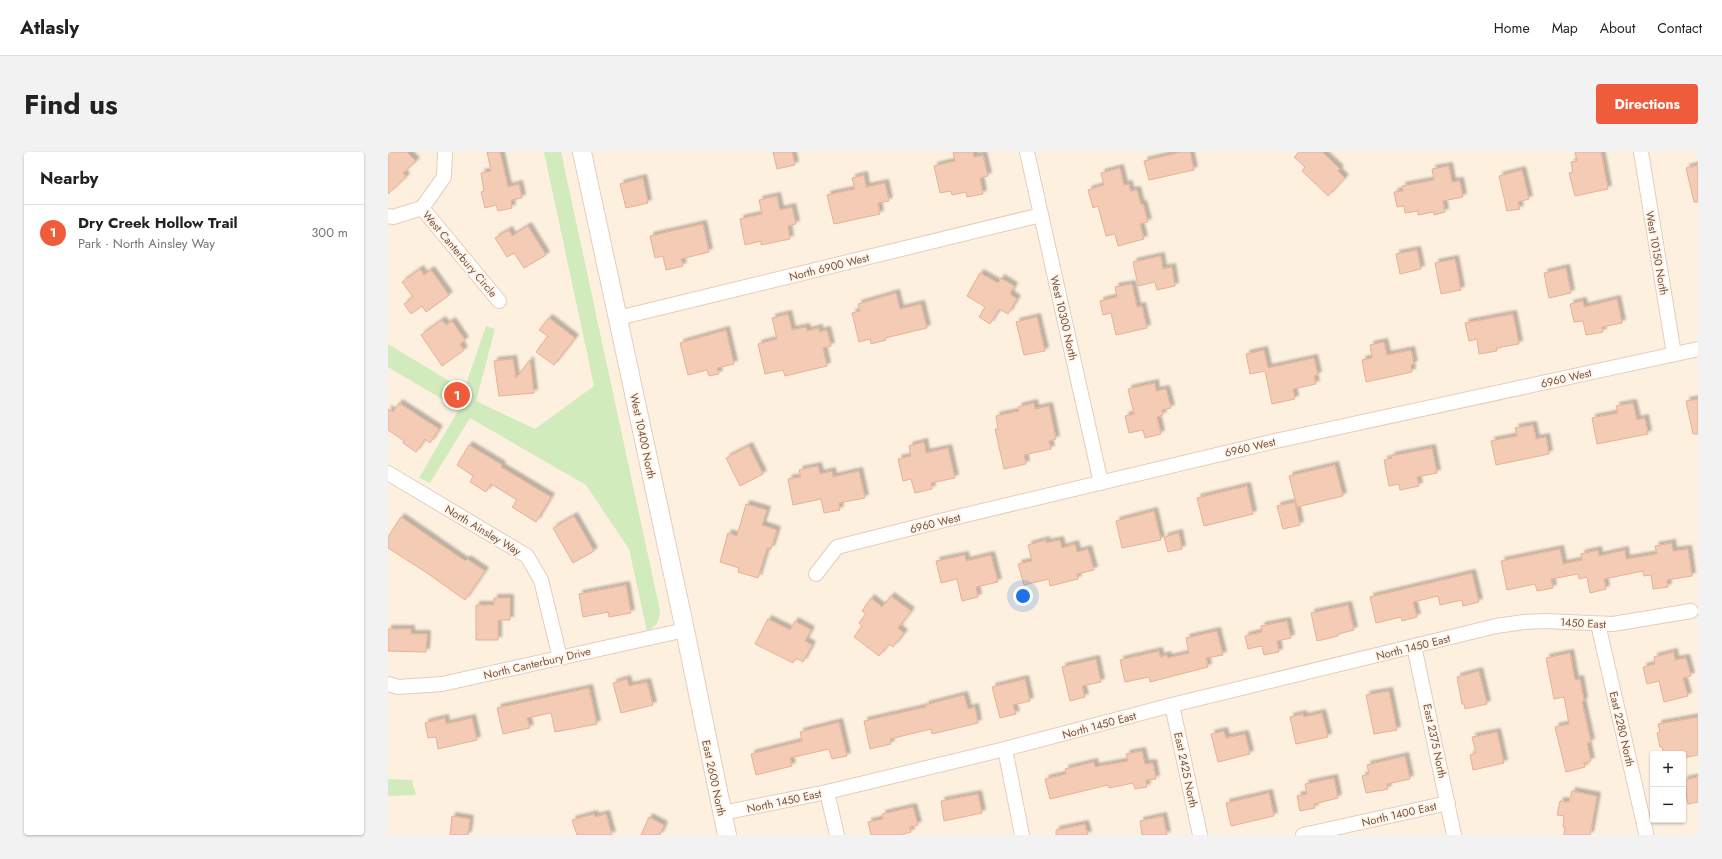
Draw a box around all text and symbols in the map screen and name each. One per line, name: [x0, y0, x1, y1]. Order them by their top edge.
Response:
text: Atlasly: [20, 14, 79, 41]
text: Home: [1494, 18, 1530, 38]
text: Map: [1552, 18, 1578, 38]
text: About: [1600, 18, 1635, 38]
text: Contact: [1657, 18, 1702, 38]
text: Find us: [24, 84, 118, 125]
button: Directions: [1596, 84, 1698, 124]
text: Nearby: [40, 166, 98, 190]
street label: West Canterbury Circle: [419, 207, 501, 301]
street label: West 10150 North: [1642, 210, 1672, 296]
text: Dry Creek Hollow Trail: [78, 212, 238, 234]
text: 1: [50, 223, 56, 242]
text: 300 m: [311, 223, 348, 242]
text: Park · North Ainsley Way: [78, 234, 215, 253]
street label: North 6900 West: [787, 249, 871, 285]
street label: West 10300 North: [1046, 274, 1082, 362]
street label: 6960 West: [1539, 364, 1593, 392]
pin: 1: [444, 380, 470, 410]
street label: West 10400 North: [626, 392, 660, 480]
street label: 6960 West: [1223, 433, 1277, 461]
street label: North Ainsley Way: [442, 501, 524, 559]
street label: 6960 West: [908, 509, 962, 537]
your location: [1013, 586, 1033, 606]
street label: 1450 East: [1560, 614, 1607, 632]
street label: North 1450 East: [1374, 630, 1452, 664]
street label: North Canterbury Drive: [482, 643, 592, 683]
street label: East 2280 North: [1606, 690, 1638, 768]
street label: East 2375 North: [1419, 702, 1451, 780]
street label: North 1450 East: [1060, 707, 1138, 743]
street label: East 2425 North: [1170, 731, 1202, 809]
street label: East 2600 North: [698, 738, 730, 818]
map controls: [1650, 751, 1686, 823]
button: +: [1650, 751, 1686, 787]
street label: North 1450 East: [745, 785, 823, 817]
button: −: [1650, 787, 1686, 823]
street label: North 1400 East: [1360, 798, 1438, 830]

